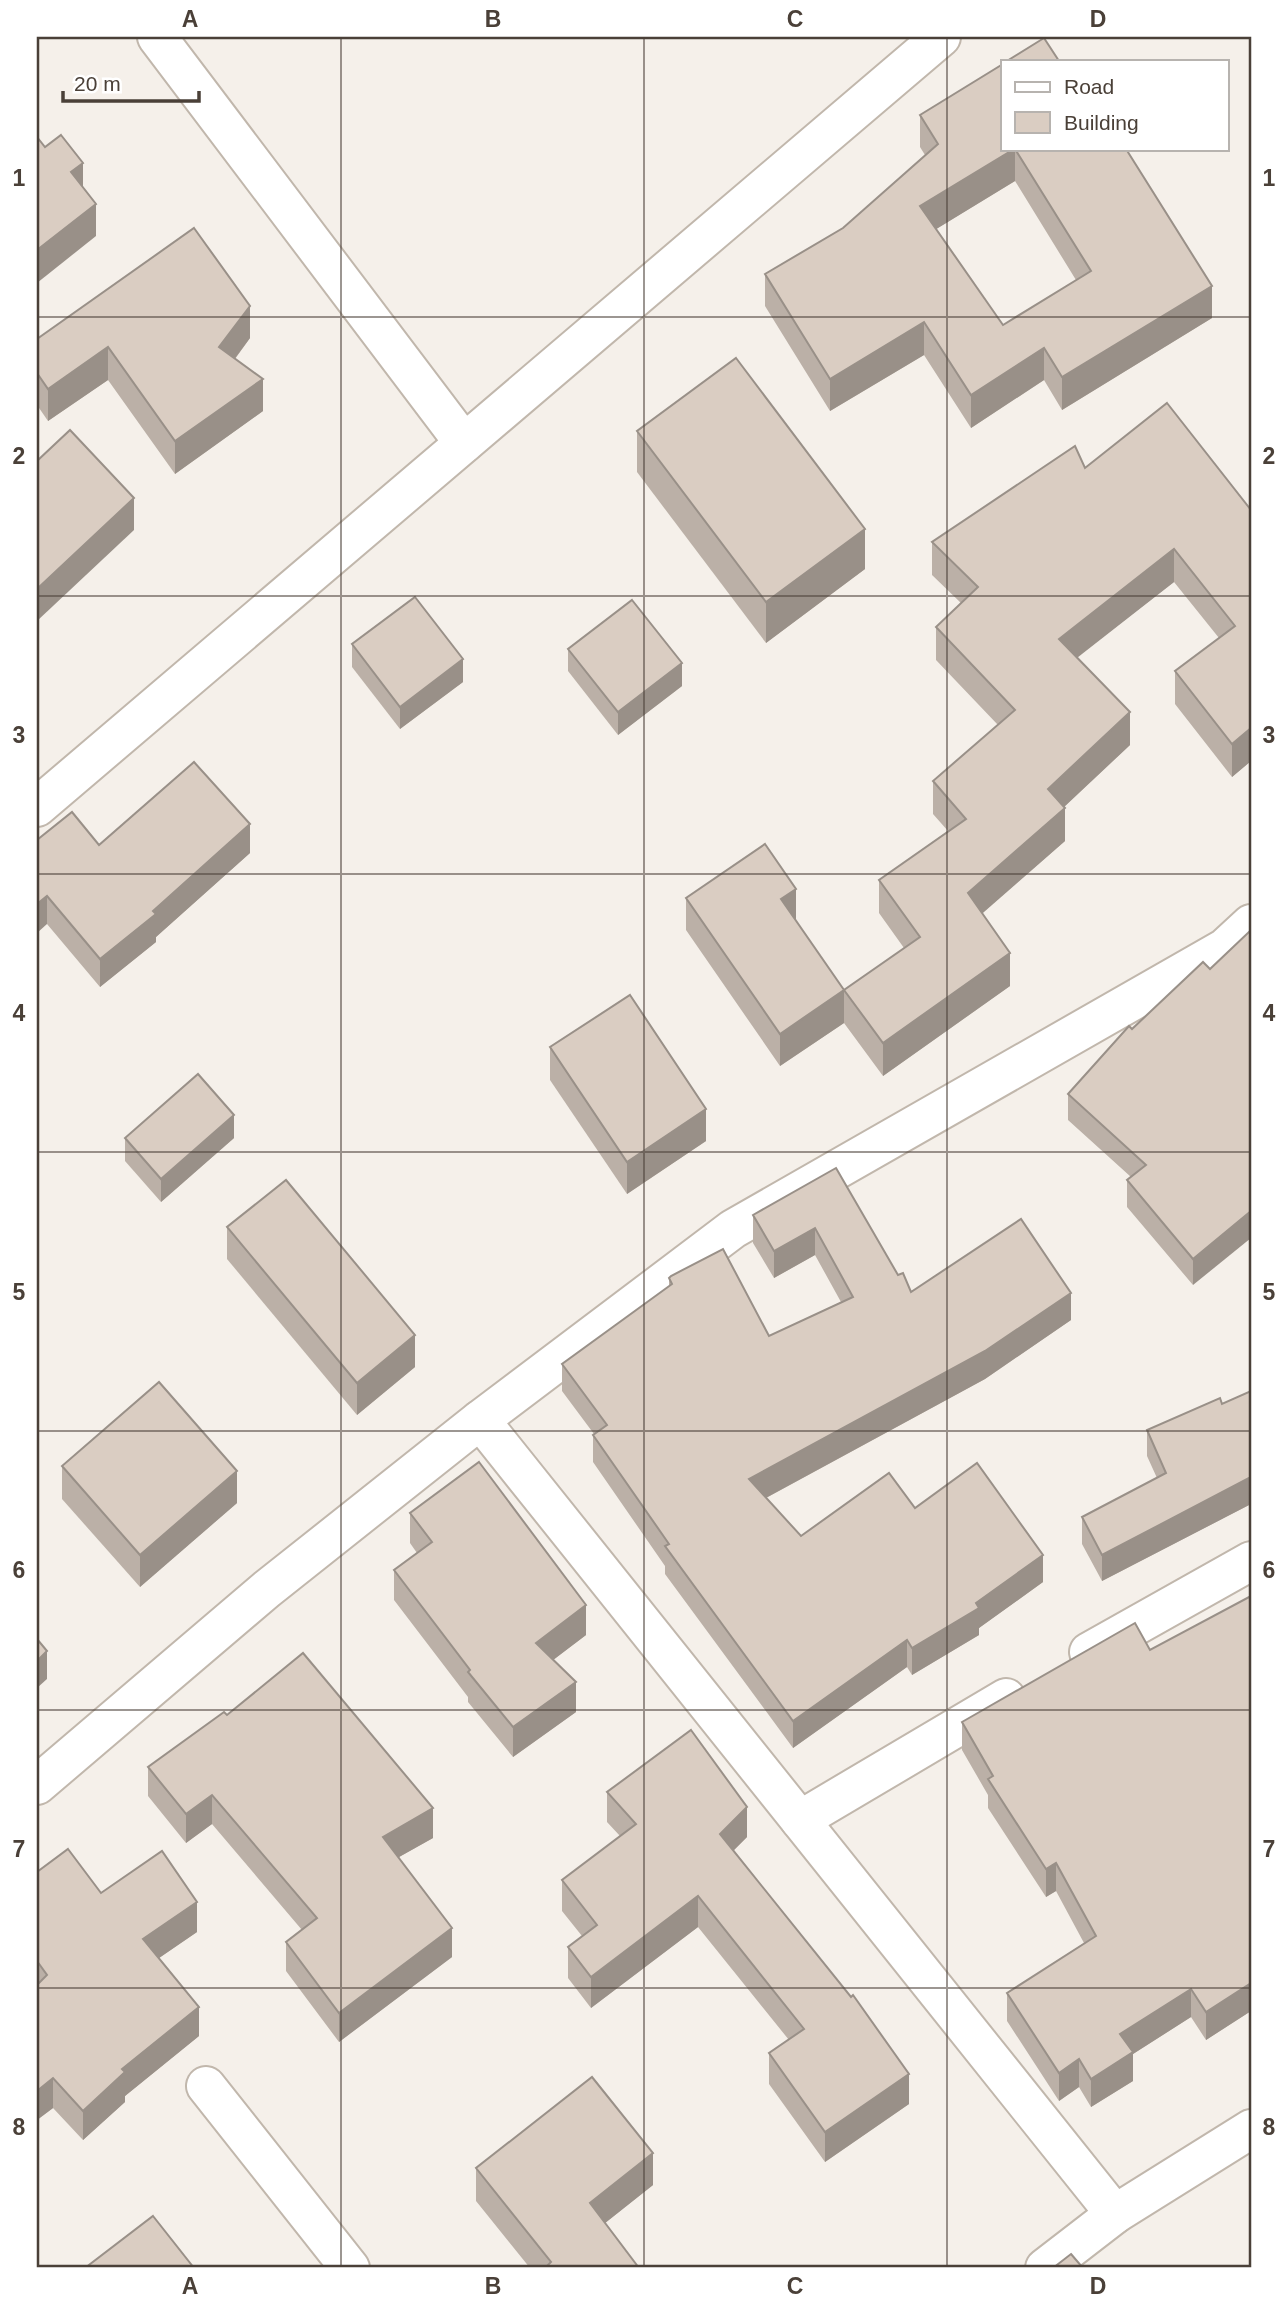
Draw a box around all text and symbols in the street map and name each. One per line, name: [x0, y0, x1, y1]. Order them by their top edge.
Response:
text: A: [182, 6, 198, 32]
text: B: [485, 6, 501, 32]
text: C: [787, 6, 803, 32]
text: D: [1090, 6, 1106, 32]
scale bar: [63, 60, 200, 104]
legend: [1001, 60, 1228, 150]
text: 20 m: [74, 72, 121, 95]
text: Road: [1064, 75, 1114, 98]
text: Building: [1064, 111, 1139, 134]
text: 1: [13, 165, 26, 191]
text: 1: [1263, 165, 1276, 191]
text: 2: [13, 443, 25, 469]
text: 2: [1263, 443, 1275, 469]
text: 3: [13, 722, 25, 748]
text: 3: [1263, 722, 1275, 748]
text: 4: [13, 1000, 26, 1026]
text: 4: [1263, 1000, 1276, 1026]
text: 5: [13, 1279, 26, 1305]
text: 5: [1263, 1279, 1276, 1305]
text: 6: [13, 1557, 25, 1583]
text: 6: [1263, 1557, 1275, 1583]
text: 7: [13, 1836, 25, 1862]
text: 7: [1263, 1836, 1275, 1862]
text: 8: [13, 2114, 26, 2140]
text: 8: [1263, 2114, 1276, 2140]
text: A: [182, 2273, 198, 2299]
text: B: [485, 2273, 501, 2299]
text: C: [787, 2273, 803, 2299]
text: D: [1090, 2273, 1106, 2299]

